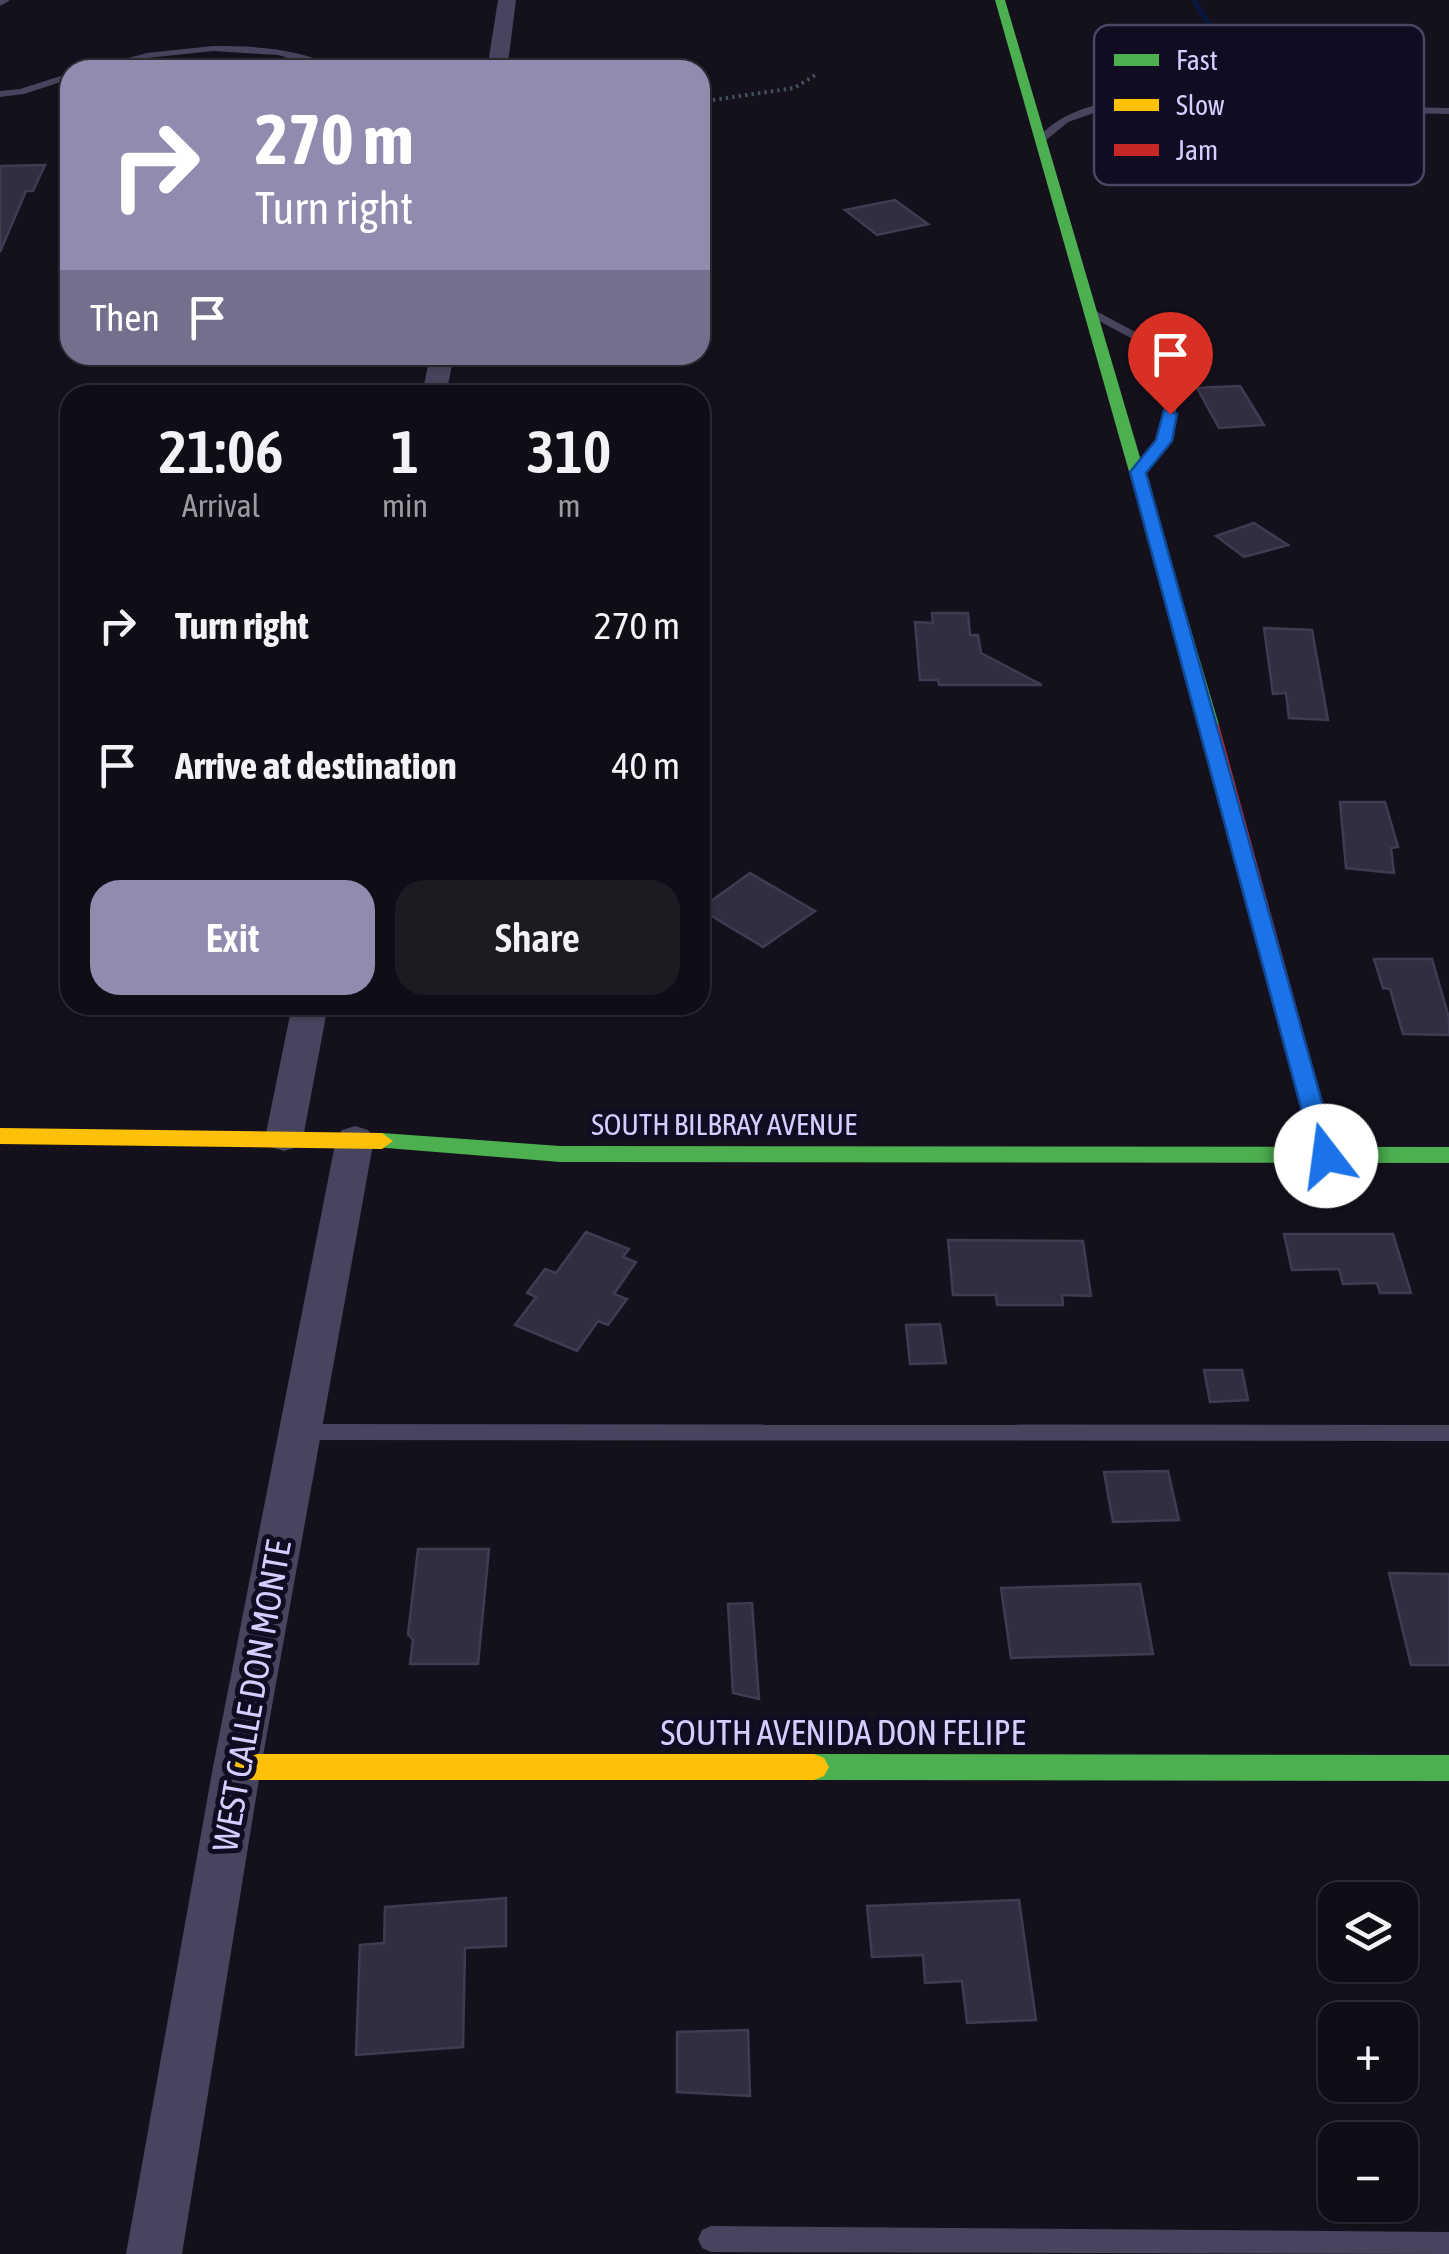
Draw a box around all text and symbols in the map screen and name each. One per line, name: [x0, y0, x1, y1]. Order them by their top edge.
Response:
legend: [1094, 25, 1424, 185]
text: Fast: [1176, 44, 1218, 76]
text: Slow: [1176, 89, 1225, 121]
text: 270 m: [255, 99, 414, 179]
icon: right: [90, 100, 220, 230]
text: Jam: [1176, 134, 1218, 166]
text: Turn right: [255, 182, 413, 234]
icon: arrive: [180, 290, 235, 345]
text: Then: [90, 296, 160, 339]
pin: [1128, 312, 1213, 415]
icon: arrive: [1143, 327, 1198, 382]
text: 21:06: [159, 417, 283, 486]
text: 1: [391, 417, 419, 486]
text: 310: [527, 417, 611, 486]
text: Arrival: [182, 487, 260, 524]
text: min: [382, 487, 428, 524]
text: m: [557, 487, 581, 524]
icon: right: [90, 598, 145, 653]
text: Turn right: [175, 604, 309, 647]
text: 270 m: [594, 604, 680, 647]
icon: arrive: [90, 738, 145, 793]
text: Arrive at destination: [175, 744, 457, 787]
text: 40 m: [612, 744, 680, 787]
button: Exit: [90, 880, 375, 995]
button: Share: [395, 880, 680, 995]
position arrow: [1274, 1104, 1378, 1208]
street label: SOUTH BILBRAY AVENUE: [591, 1107, 857, 1141]
street label: WEST CALLE DON MONTE: [204, 1537, 298, 1854]
street label: SOUTH AVENIDA DON FELIPE: [661, 1712, 1026, 1752]
map controls: [1318, 1882, 1418, 2222]
button: layers: [1318, 1882, 1418, 1982]
button: +: [1318, 2002, 1418, 2102]
button: −: [1318, 2122, 1418, 2222]

